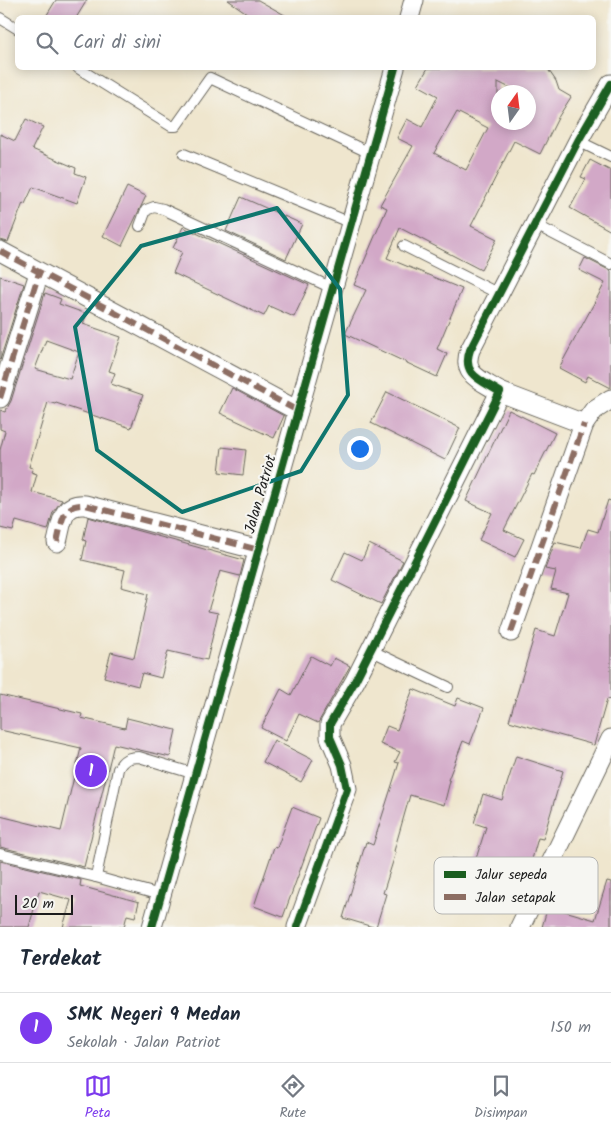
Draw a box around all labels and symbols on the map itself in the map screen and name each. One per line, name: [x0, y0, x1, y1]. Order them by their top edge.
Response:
north arrow: [491, 85, 536, 130]
your location: [347, 436, 373, 462]
street label: Jalan Patriot: [238, 452, 284, 536]
pin: 1: [75, 752, 107, 790]
legend: [434, 857, 598, 914]
text: Jalur sepeda: [475, 864, 547, 886]
text: Jalan setapak: [475, 887, 556, 909]
scale bar: [15, 892, 72, 915]

